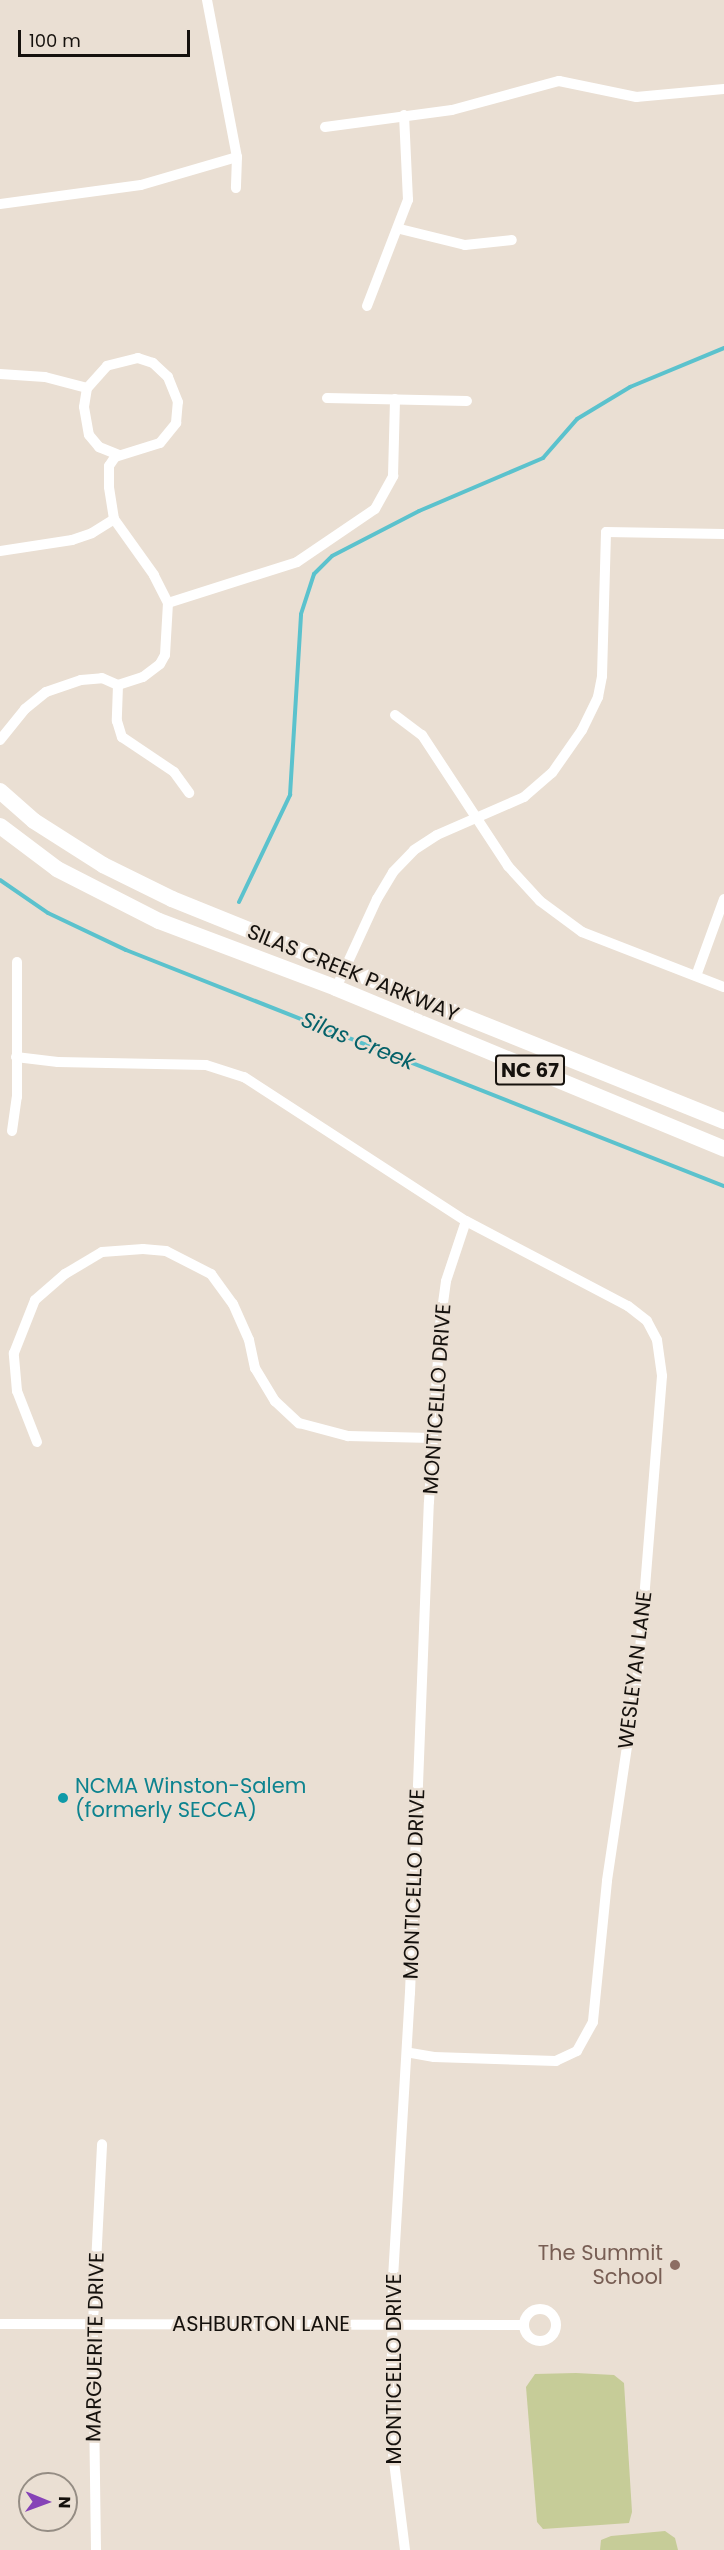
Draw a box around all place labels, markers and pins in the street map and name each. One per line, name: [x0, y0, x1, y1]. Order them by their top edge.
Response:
place label: NCMA Winston-Salem (formerly SECCA): [75, 1773, 306, 1823]
marker: NCMA Winston-Salem (formerly SECCA): [56, 1791, 70, 1805]
place label: The Summit School: [538, 2240, 663, 2290]
marker: The Summit School: [668, 2258, 682, 2272]

